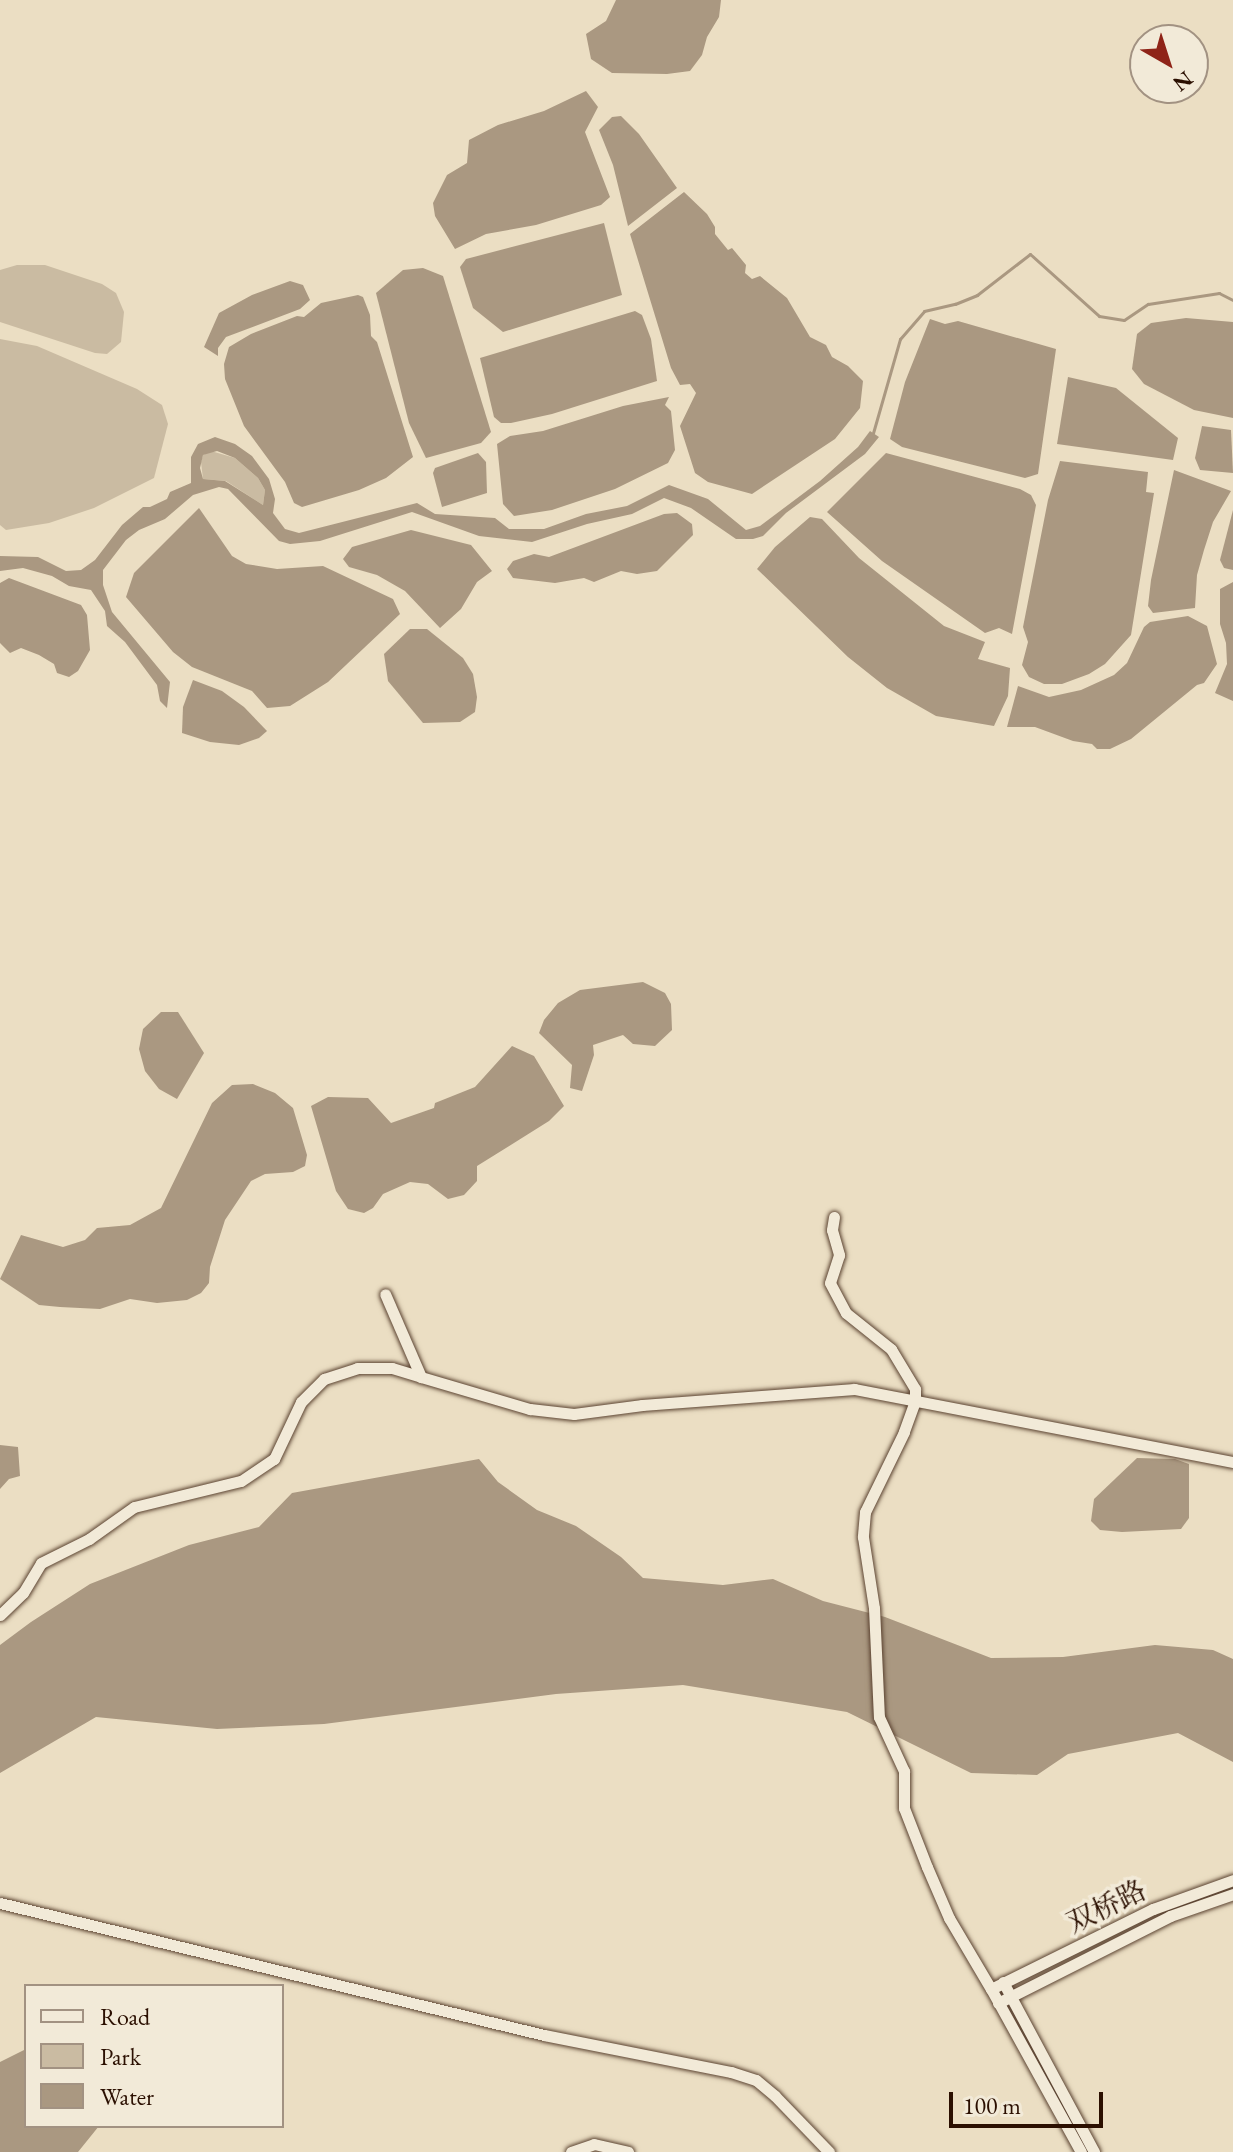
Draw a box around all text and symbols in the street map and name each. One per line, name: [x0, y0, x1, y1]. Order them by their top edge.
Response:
north arrow: [1129, 24, 1209, 104]
text: N: [1167, 65, 1199, 98]
street label: 双桥路: [1061, 1872, 1151, 1940]
legend: [24, 1984, 284, 2128]
text: Road: [100, 2001, 150, 2032]
text: Park: [100, 2041, 141, 2072]
scale bar: [953, 2076, 1107, 2126]
text: Water: [100, 2081, 154, 2112]
text: 100 m: [963, 2090, 1021, 2121]

